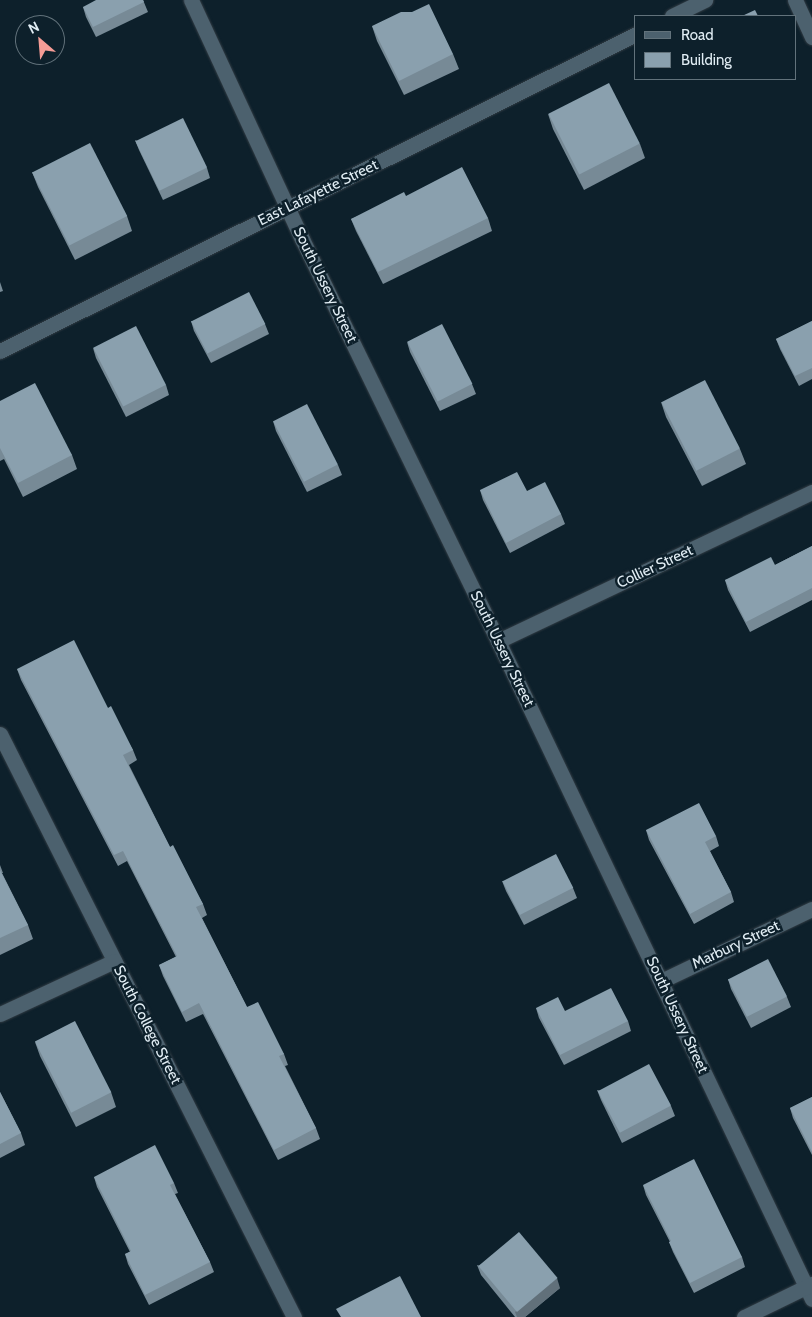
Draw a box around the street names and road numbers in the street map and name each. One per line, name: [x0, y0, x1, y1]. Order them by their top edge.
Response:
street label: East Lafayette Street: [255, 156, 381, 230]
street label: South Ussery Street: [289, 224, 361, 346]
street label: Collier Street: [614, 542, 696, 592]
street label: South Ussery Street: [466, 588, 538, 710]
street label: Marbury Street: [689, 917, 783, 973]
street label: South Ussery Street: [642, 954, 712, 1076]
street label: South College Street: [109, 963, 185, 1087]

